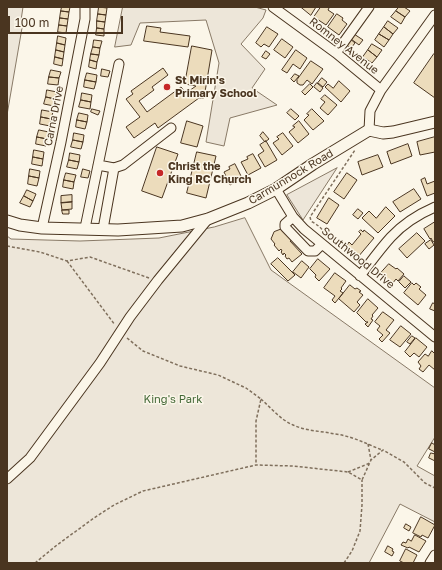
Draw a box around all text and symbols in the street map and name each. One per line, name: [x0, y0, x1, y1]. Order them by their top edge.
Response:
scale bar: [10, 8, 125, 34]
text: 100 m: [15, 15, 49, 30]
street label: Romney Avenue: [307, 15, 381, 77]
place label: St Mirin's Primary School: [175, 74, 257, 100]
marker: St Mirin's Primary School: [162, 82, 172, 92]
street label: Carna Drive: [42, 85, 66, 147]
street label: Carmunnock Road: [246, 147, 336, 207]
place label: Christ the King RC Church: [168, 160, 251, 186]
marker: Christ the King RC Church: [155, 168, 165, 178]
street label: Southwood Drive: [319, 225, 397, 291]
park label: King's Park: [144, 393, 202, 407]

